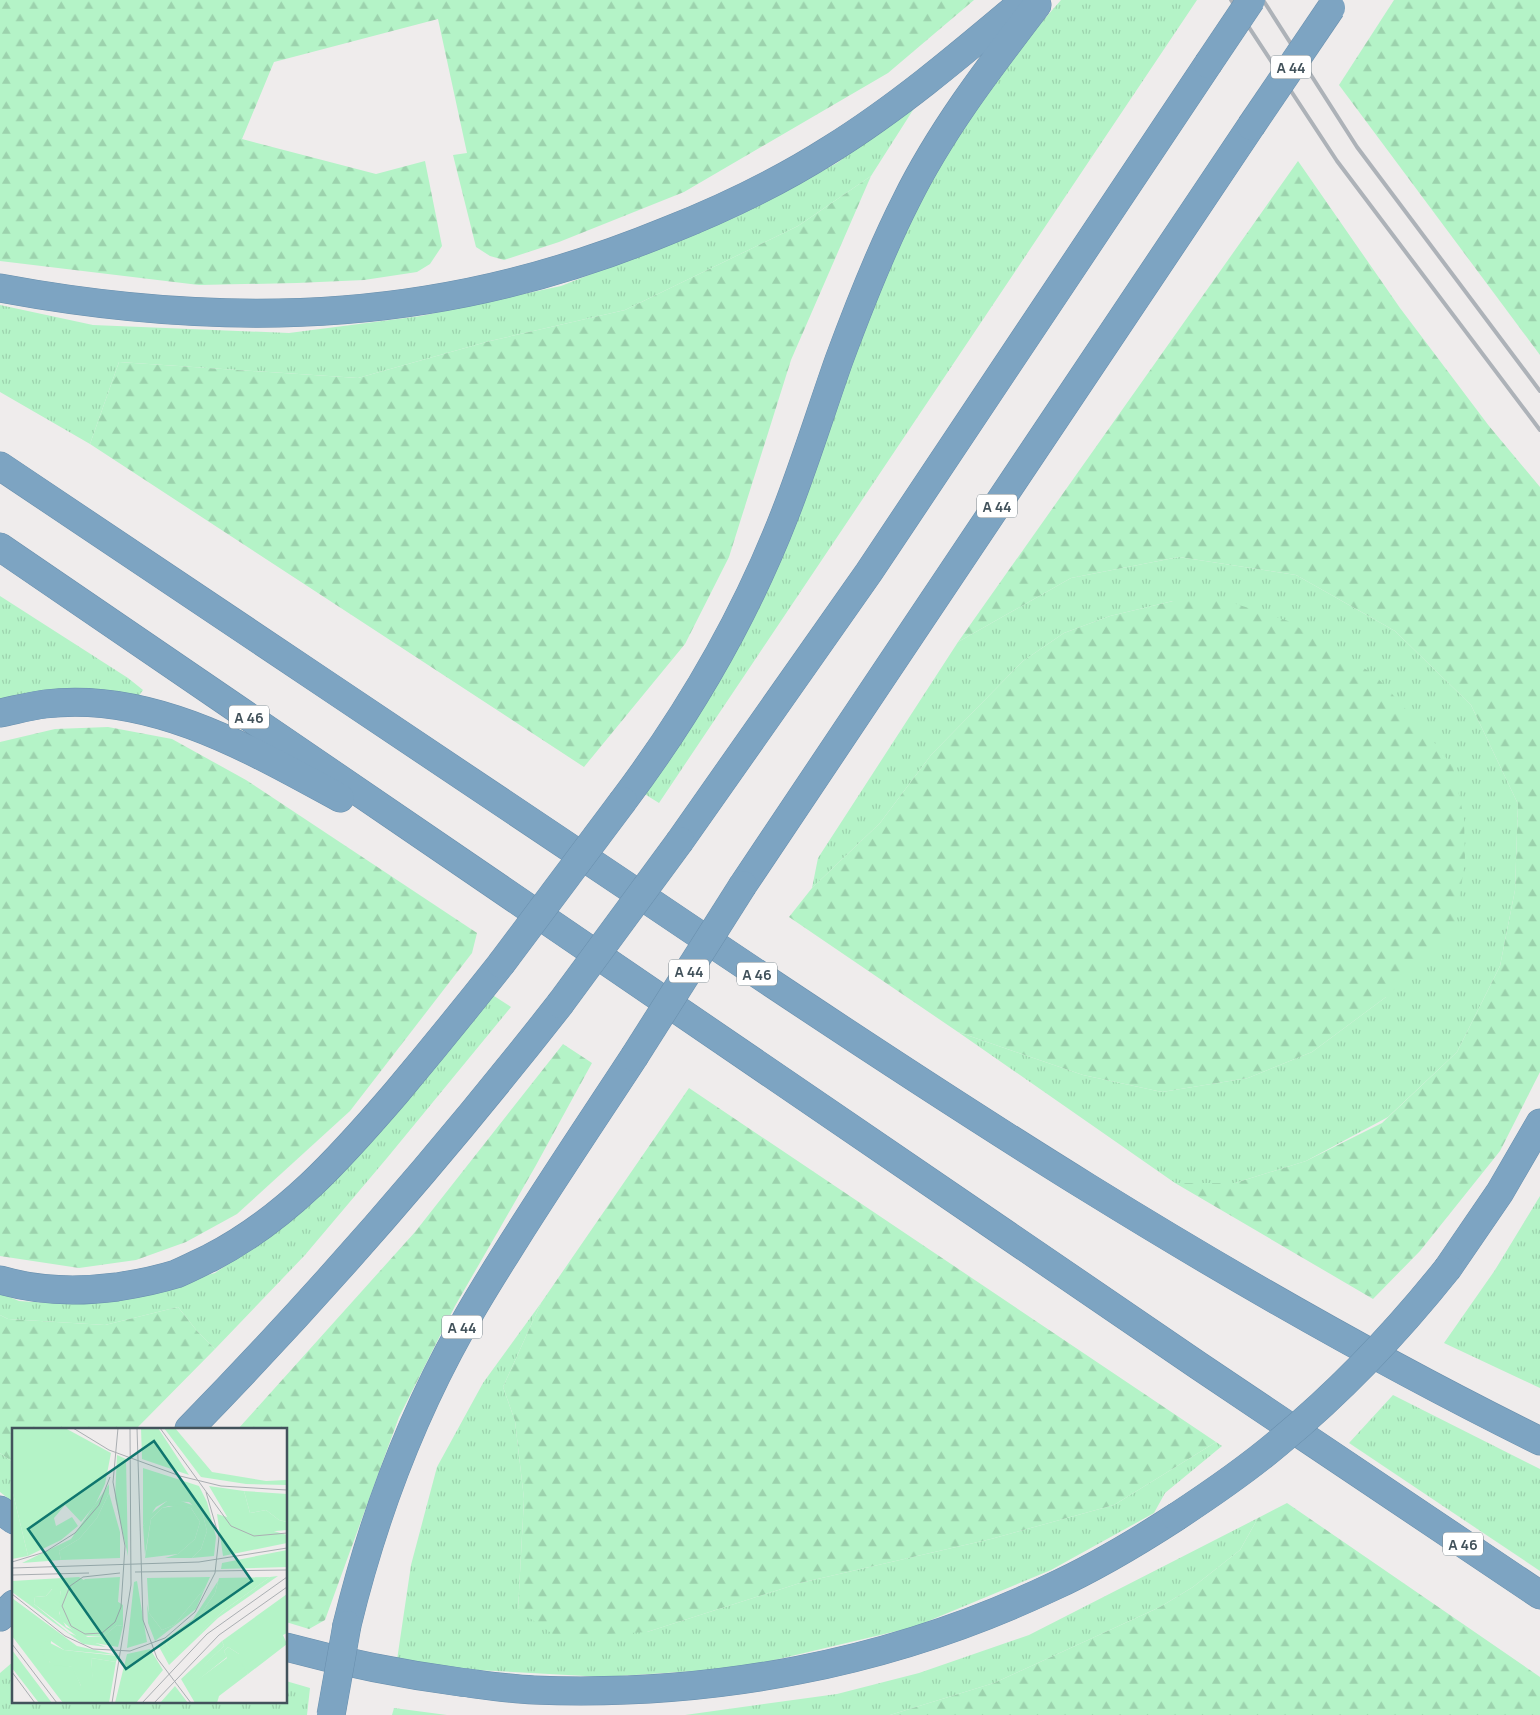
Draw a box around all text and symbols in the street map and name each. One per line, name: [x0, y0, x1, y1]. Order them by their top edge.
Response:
road number: A 44: [1271, 56, 1311, 78]
road number: A 44: [977, 494, 1017, 518]
road number: A 46: [229, 706, 269, 729]
road number: A 44: [669, 959, 709, 982]
road number: A 46: [737, 962, 777, 986]
road number: A 44: [442, 1315, 482, 1338]
inset map: [12, 1428, 288, 1702]
road number: A 46: [1443, 1532, 1483, 1556]

